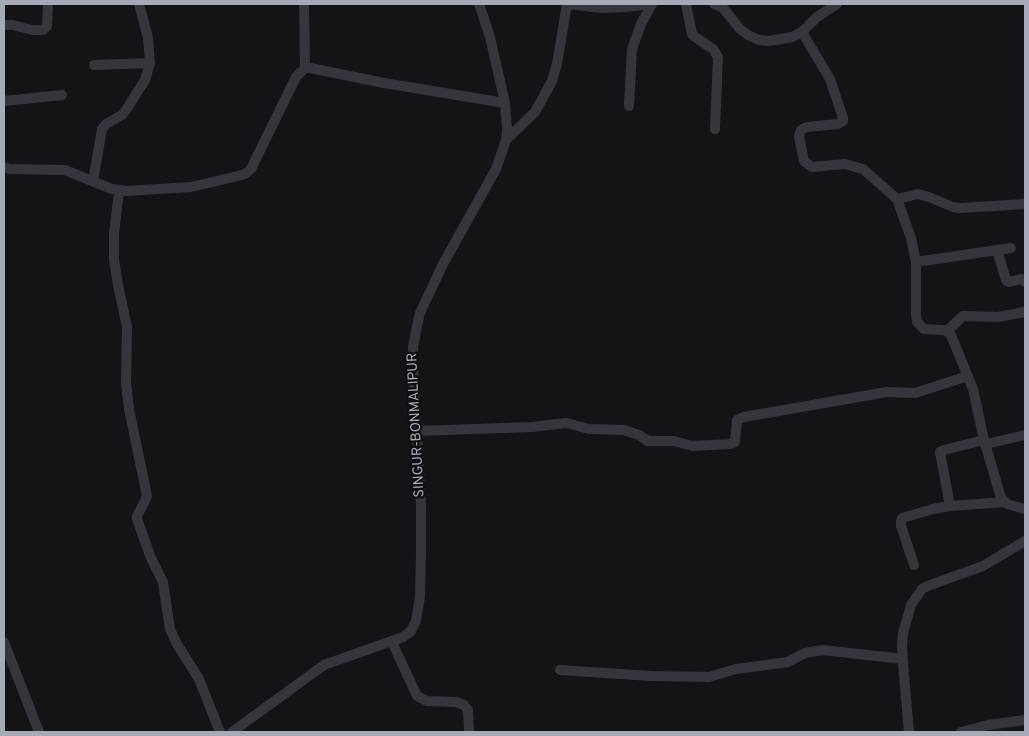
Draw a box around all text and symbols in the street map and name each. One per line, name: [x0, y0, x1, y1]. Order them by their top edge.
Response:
street label: SINGUR-BONMALIPUR: [405, 352, 429, 498]

